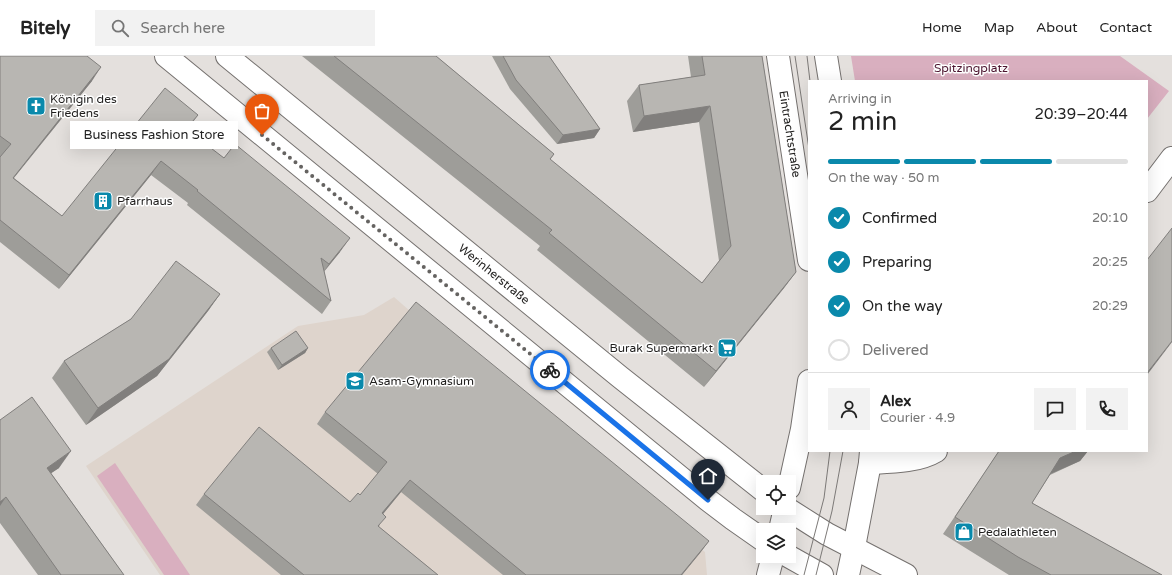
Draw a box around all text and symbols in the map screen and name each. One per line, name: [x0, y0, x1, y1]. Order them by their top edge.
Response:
search box: [95, 10, 375, 46]
text: Bitely: [20, 17, 71, 39]
icon: search: [109, 17, 131, 39]
text: Search here: [141, 19, 225, 37]
text: Home: [922, 19, 962, 36]
text: Map: [984, 19, 1014, 36]
text: About: [1036, 19, 1078, 36]
text: Contact: [1100, 19, 1152, 36]
park label: Spitzingplatz: [934, 61, 1008, 75]
street label: Eintrachtstraße: [776, 90, 804, 179]
text: Arriving in: [828, 91, 892, 107]
place label: Königin des Friedens: [50, 92, 117, 120]
pin: [245, 94, 279, 135]
church icon: Königin des Friedens: [25, 95, 47, 117]
icon: bag: [251, 100, 273, 122]
text: 20:39–20:44: [1035, 105, 1128, 123]
text: 2 min: [828, 106, 897, 137]
callout: Business Fashion Store: [70, 121, 238, 149]
text: Business Fashion Store: [84, 127, 224, 143]
text: On the way · 50 m: [828, 170, 940, 186]
building icon: Pfarrhaus: [92, 190, 114, 212]
place label: Pfarrhaus: [117, 194, 173, 208]
icon: check: [828, 207, 850, 229]
text: Confirmed: [862, 209, 937, 227]
text: 20:10: [1092, 210, 1128, 226]
street label: Werinherstraße: [456, 241, 533, 307]
icon: check: [828, 251, 850, 273]
text: Preparing: [862, 253, 932, 271]
text: 20:25: [1092, 254, 1128, 270]
icon: check: [828, 295, 850, 317]
text: On the way: [862, 297, 942, 315]
text: 20:29: [1092, 298, 1128, 314]
supermarket icon: Burak Supermarkt: [716, 337, 738, 359]
place label: Burak Supermarkt: [609, 341, 713, 355]
text: Delivered: [862, 341, 929, 359]
courier: [530, 350, 570, 390]
icon: bike: [539, 359, 561, 381]
school or university icon: Asam-Gymnasium: [344, 370, 366, 392]
place label: Asam-Gymnasium: [369, 374, 474, 388]
button: person: [828, 388, 870, 430]
button: chat: [1034, 388, 1076, 430]
button: phone: [1086, 388, 1128, 430]
text: Alex: [880, 392, 911, 410]
text: Courier · 4.9: [880, 410, 955, 426]
pin: [691, 459, 725, 500]
icon: home: [697, 465, 719, 487]
map controls: [756, 475, 796, 563]
button: locate: [756, 475, 796, 515]
shop icon: Pedalathleten: [953, 521, 975, 543]
button: layers: [756, 523, 796, 563]
place label: Pedalathleten: [978, 525, 1057, 539]

